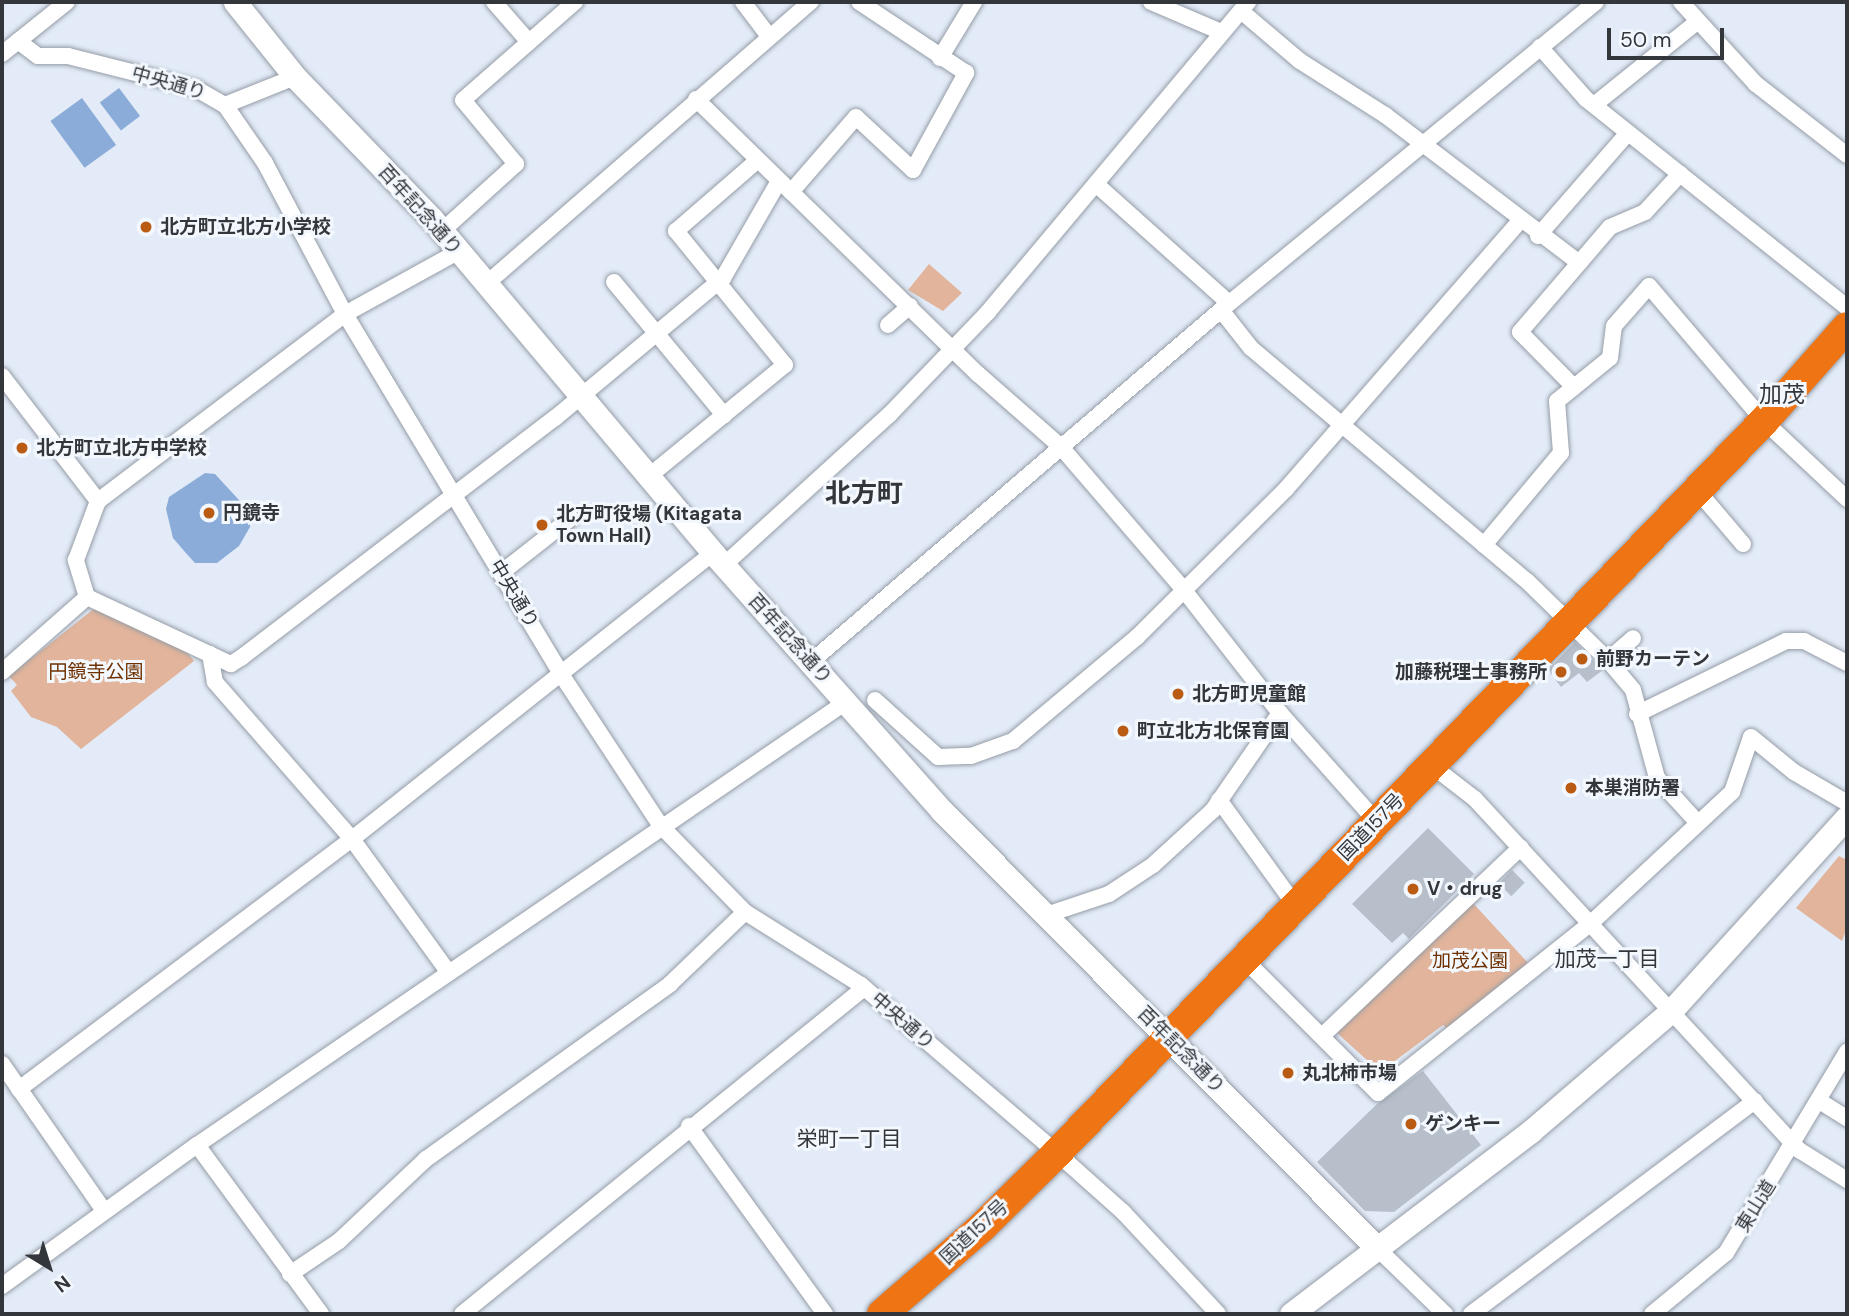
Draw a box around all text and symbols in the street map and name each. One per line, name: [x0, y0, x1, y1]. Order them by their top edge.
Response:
scale bar: [1611, 14, 1728, 58]
text: 50 m: [1620, 26, 1671, 54]
street label: 中央通り: [129, 62, 209, 104]
street label: 百年記念通り: [373, 160, 467, 260]
place label: 北方町立北方小学校: [160, 216, 331, 238]
marker: 北方町立北方小学校: [138, 219, 154, 235]
district label: 加茂: [1759, 380, 1805, 408]
place label: 北方町立北方中学校: [36, 437, 207, 459]
marker: 北方町立北方中学校: [14, 440, 30, 456]
district label: 北方町: [825, 478, 903, 510]
place label: 円鏡寺: [223, 502, 280, 524]
place label: 北方町役場 (Kitagata Town Hall): [556, 503, 742, 547]
marker: 円鏡寺: [201, 505, 217, 521]
marker: 北方町役場 (Kitagata Town Hall): [534, 517, 550, 533]
street label: 中央通り: [485, 556, 543, 632]
street label: 百年記念通り: [743, 589, 837, 689]
place label: 前野カーテン: [1596, 648, 1710, 670]
marker: 前野カーテン: [1574, 651, 1590, 667]
park label: 円鏡寺公園: [49, 661, 143, 683]
place label: 加藤税理士事務所: [1395, 661, 1547, 683]
marker: 加藤税理士事務所: [1553, 664, 1569, 680]
place label: 北方町児童館: [1192, 683, 1306, 705]
marker: 北方町児童館: [1170, 686, 1186, 702]
place label: 町立北方北保育園: [1137, 720, 1289, 742]
marker: 町立北方北保育園: [1115, 723, 1131, 739]
place label: 本巣消防署: [1585, 777, 1680, 799]
marker: 本巣消防署: [1563, 780, 1579, 796]
street label: 国道157号: [1334, 789, 1408, 865]
place label: V・drug: [1427, 878, 1503, 900]
marker: V・drug: [1405, 881, 1421, 897]
district label: 加茂一丁目: [1555, 946, 1659, 972]
park label: 加茂公園: [1432, 950, 1508, 972]
street label: 中央通り: [867, 987, 939, 1055]
street label: 百年記念通り: [1133, 1002, 1229, 1098]
place label: 丸北柿市場: [1302, 1062, 1397, 1084]
marker: 丸北柿市場: [1280, 1065, 1296, 1081]
place label: ゲンキー: [1425, 1113, 1501, 1135]
marker: ゲンキー: [1403, 1116, 1419, 1132]
district label: 栄町一丁目: [797, 1126, 901, 1152]
street label: 東山道: [1731, 1176, 1781, 1236]
street label: 国道157号: [935, 1195, 1013, 1269]
north arrow: [14, 1232, 84, 1302]
text: N: [49, 1270, 75, 1298]

